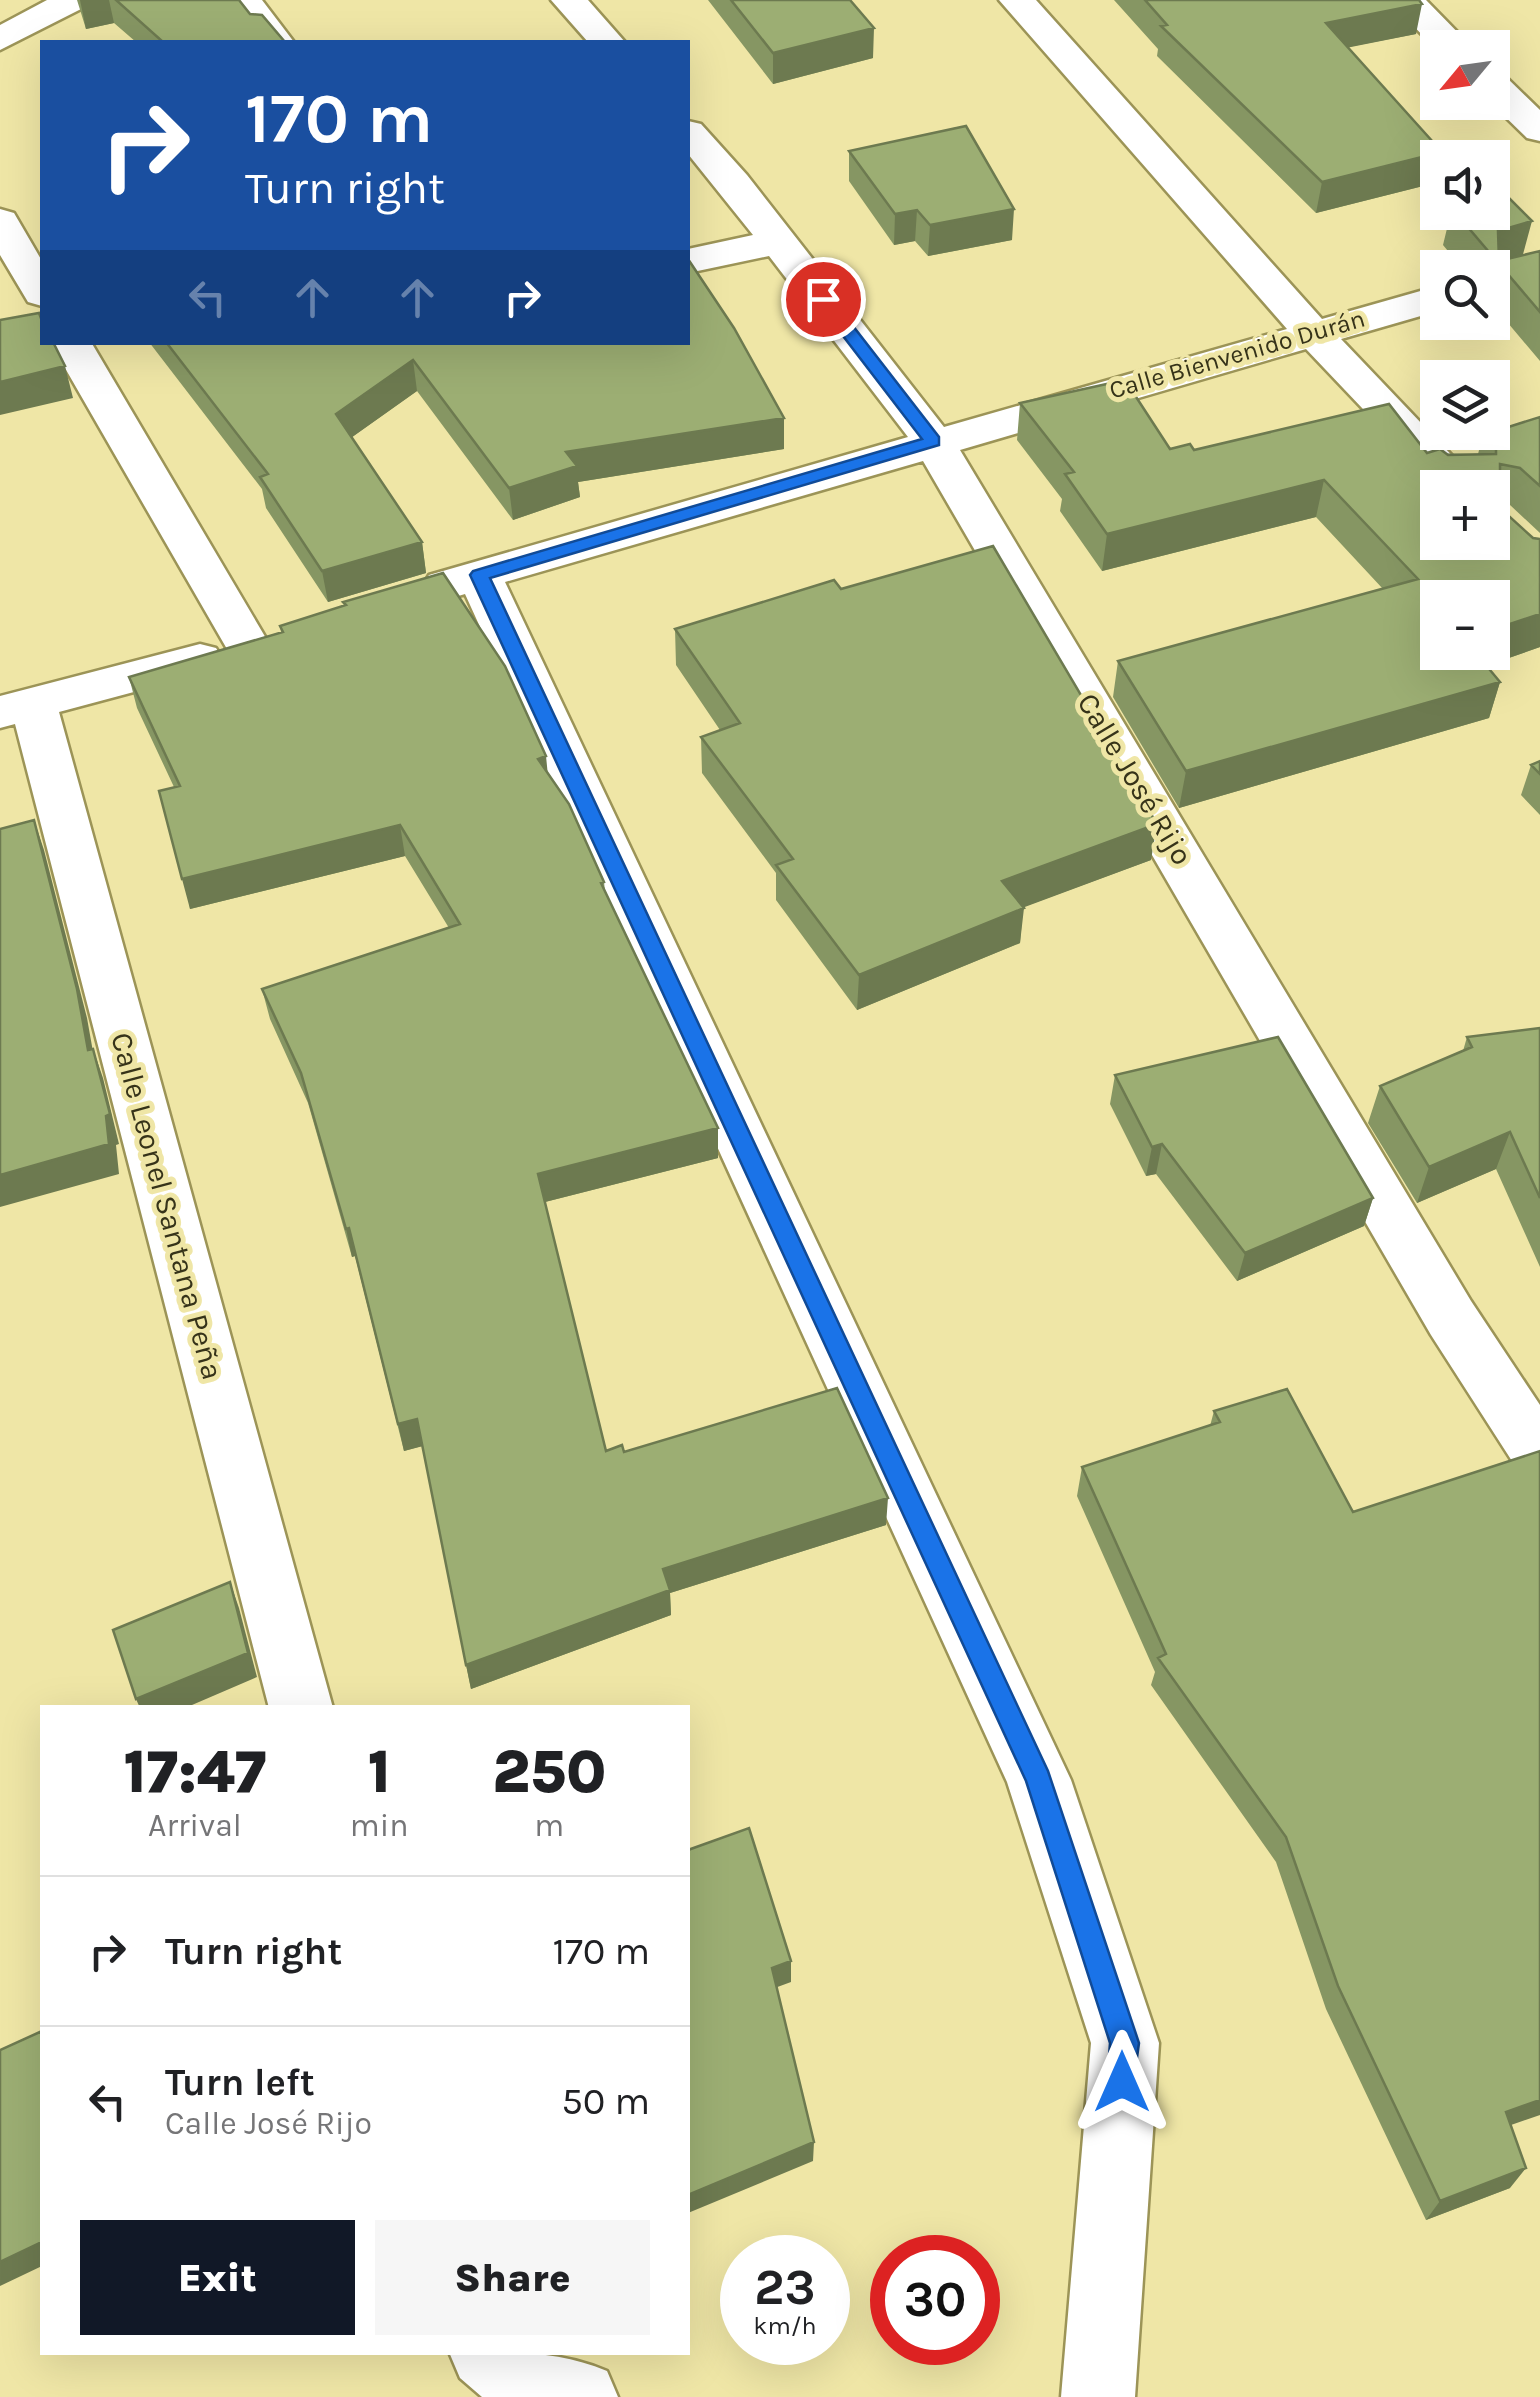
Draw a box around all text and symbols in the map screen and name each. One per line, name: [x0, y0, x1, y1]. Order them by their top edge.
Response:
north arrow: [1420, 30, 1510, 120]
map controls: [1420, 30, 1510, 670]
text: 170 m: [245, 78, 433, 160]
icon: right: [80, 80, 210, 210]
button: sound: [1420, 140, 1510, 230]
text: Turn right: [245, 162, 445, 214]
button: search: [1420, 250, 1510, 340]
pin: [781, 257, 866, 342]
icon: left: [180, 270, 235, 325]
icon: ahead: [285, 270, 340, 325]
icon: ahead: [390, 270, 445, 325]
icon: right: [495, 270, 550, 325]
icon: arrive: [796, 272, 851, 327]
street label: Calle Bienvenido Durán: [1106, 304, 1368, 404]
button: layers: [1420, 360, 1510, 450]
button: +: [1420, 470, 1510, 560]
button: −: [1420, 580, 1510, 670]
street label: Calle José Rijo: [1070, 687, 1200, 871]
street label: Calle Leonel Santana Peña: [103, 1028, 231, 1384]
text: 17:47: [123, 1737, 266, 1807]
text: 1: [368, 1737, 391, 1807]
text: 250: [492, 1737, 607, 1807]
text: Arrival: [148, 1807, 242, 1844]
text: min: [350, 1807, 409, 1844]
text: m: [534, 1807, 564, 1844]
icon: right: [80, 1924, 135, 1979]
text: Turn right: [165, 1929, 342, 1974]
text: 170 m: [552, 1929, 650, 1974]
position arrow: [1070, 2030, 1174, 2134]
text: Turn left: [165, 2060, 315, 2105]
icon: left: [80, 2074, 135, 2129]
text: 50 m: [561, 2079, 650, 2124]
text: Calle José Rijo: [165, 2105, 372, 2142]
button: Exit: [80, 2220, 355, 2335]
button: Share: [375, 2220, 650, 2335]
speed limit sign: 30: [870, 2235, 1000, 2365]
text: 23: [754, 2258, 816, 2317]
text: km/h: [753, 2311, 817, 2340]

